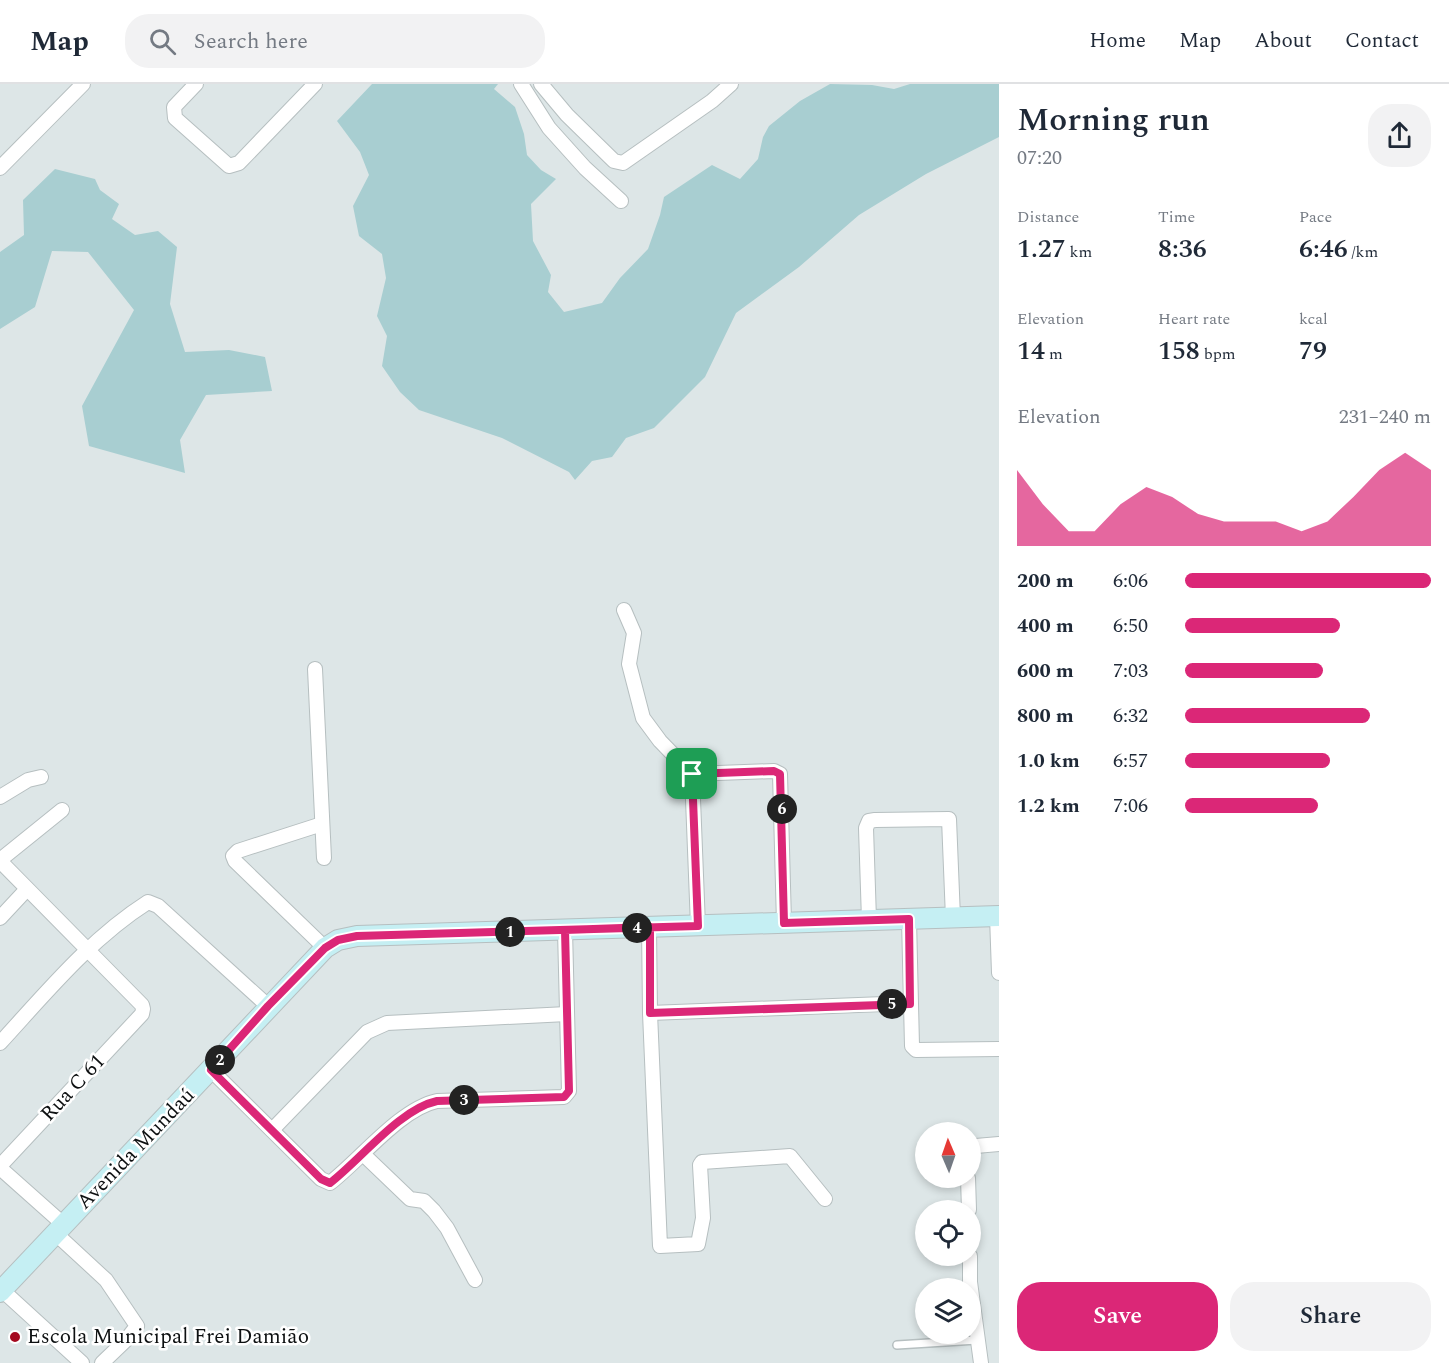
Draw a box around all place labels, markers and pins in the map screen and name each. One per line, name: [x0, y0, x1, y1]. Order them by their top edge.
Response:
pin: [666, 748, 717, 799]
pin: 6: [767, 794, 797, 824]
pin: 4: [622, 913, 652, 943]
pin: 1: [495, 917, 525, 947]
pin: 5: [877, 989, 907, 1019]
pin: 2: [205, 1045, 235, 1075]
pin: 3: [449, 1085, 479, 1115]
place label: Escola Municipal Frei Damião: [27, 1321, 309, 1353]
marker: Escola Municipal Frei Damião: [8, 1330, 22, 1344]

